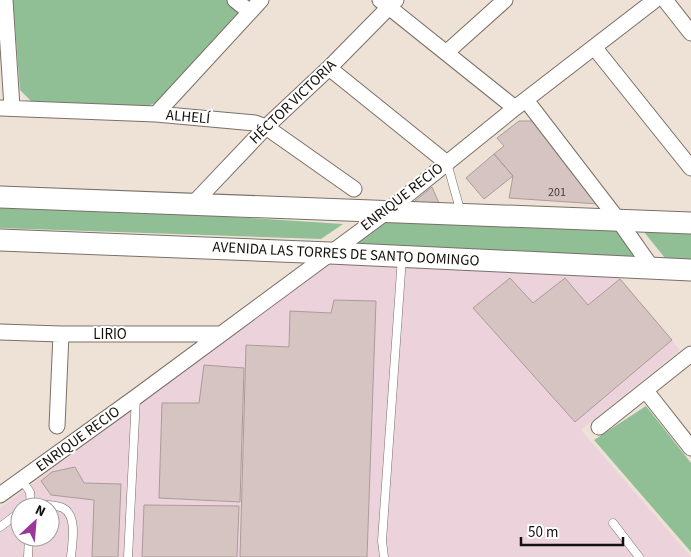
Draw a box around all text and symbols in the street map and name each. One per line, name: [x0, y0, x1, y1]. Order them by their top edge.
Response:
street label: HÉCTOR VICTORIA: [245, 54, 342, 149]
street label: ALHELÍ: [165, 105, 212, 129]
street label: ENRIQUE RECIO: [356, 158, 448, 236]
house number: 201: [548, 184, 566, 201]
street label: AVENIDA LAS TORRES DE SANTO DOMINGO: [212, 237, 480, 271]
street label: LIRIO: [93, 324, 127, 345]
street label: ENRIQUE RECIO: [32, 401, 124, 477]
north arrow: [10, 497, 60, 547]
text: N: [32, 500, 49, 522]
scale bar: [521, 514, 624, 546]
text: 50 m: [528, 522, 558, 543]

